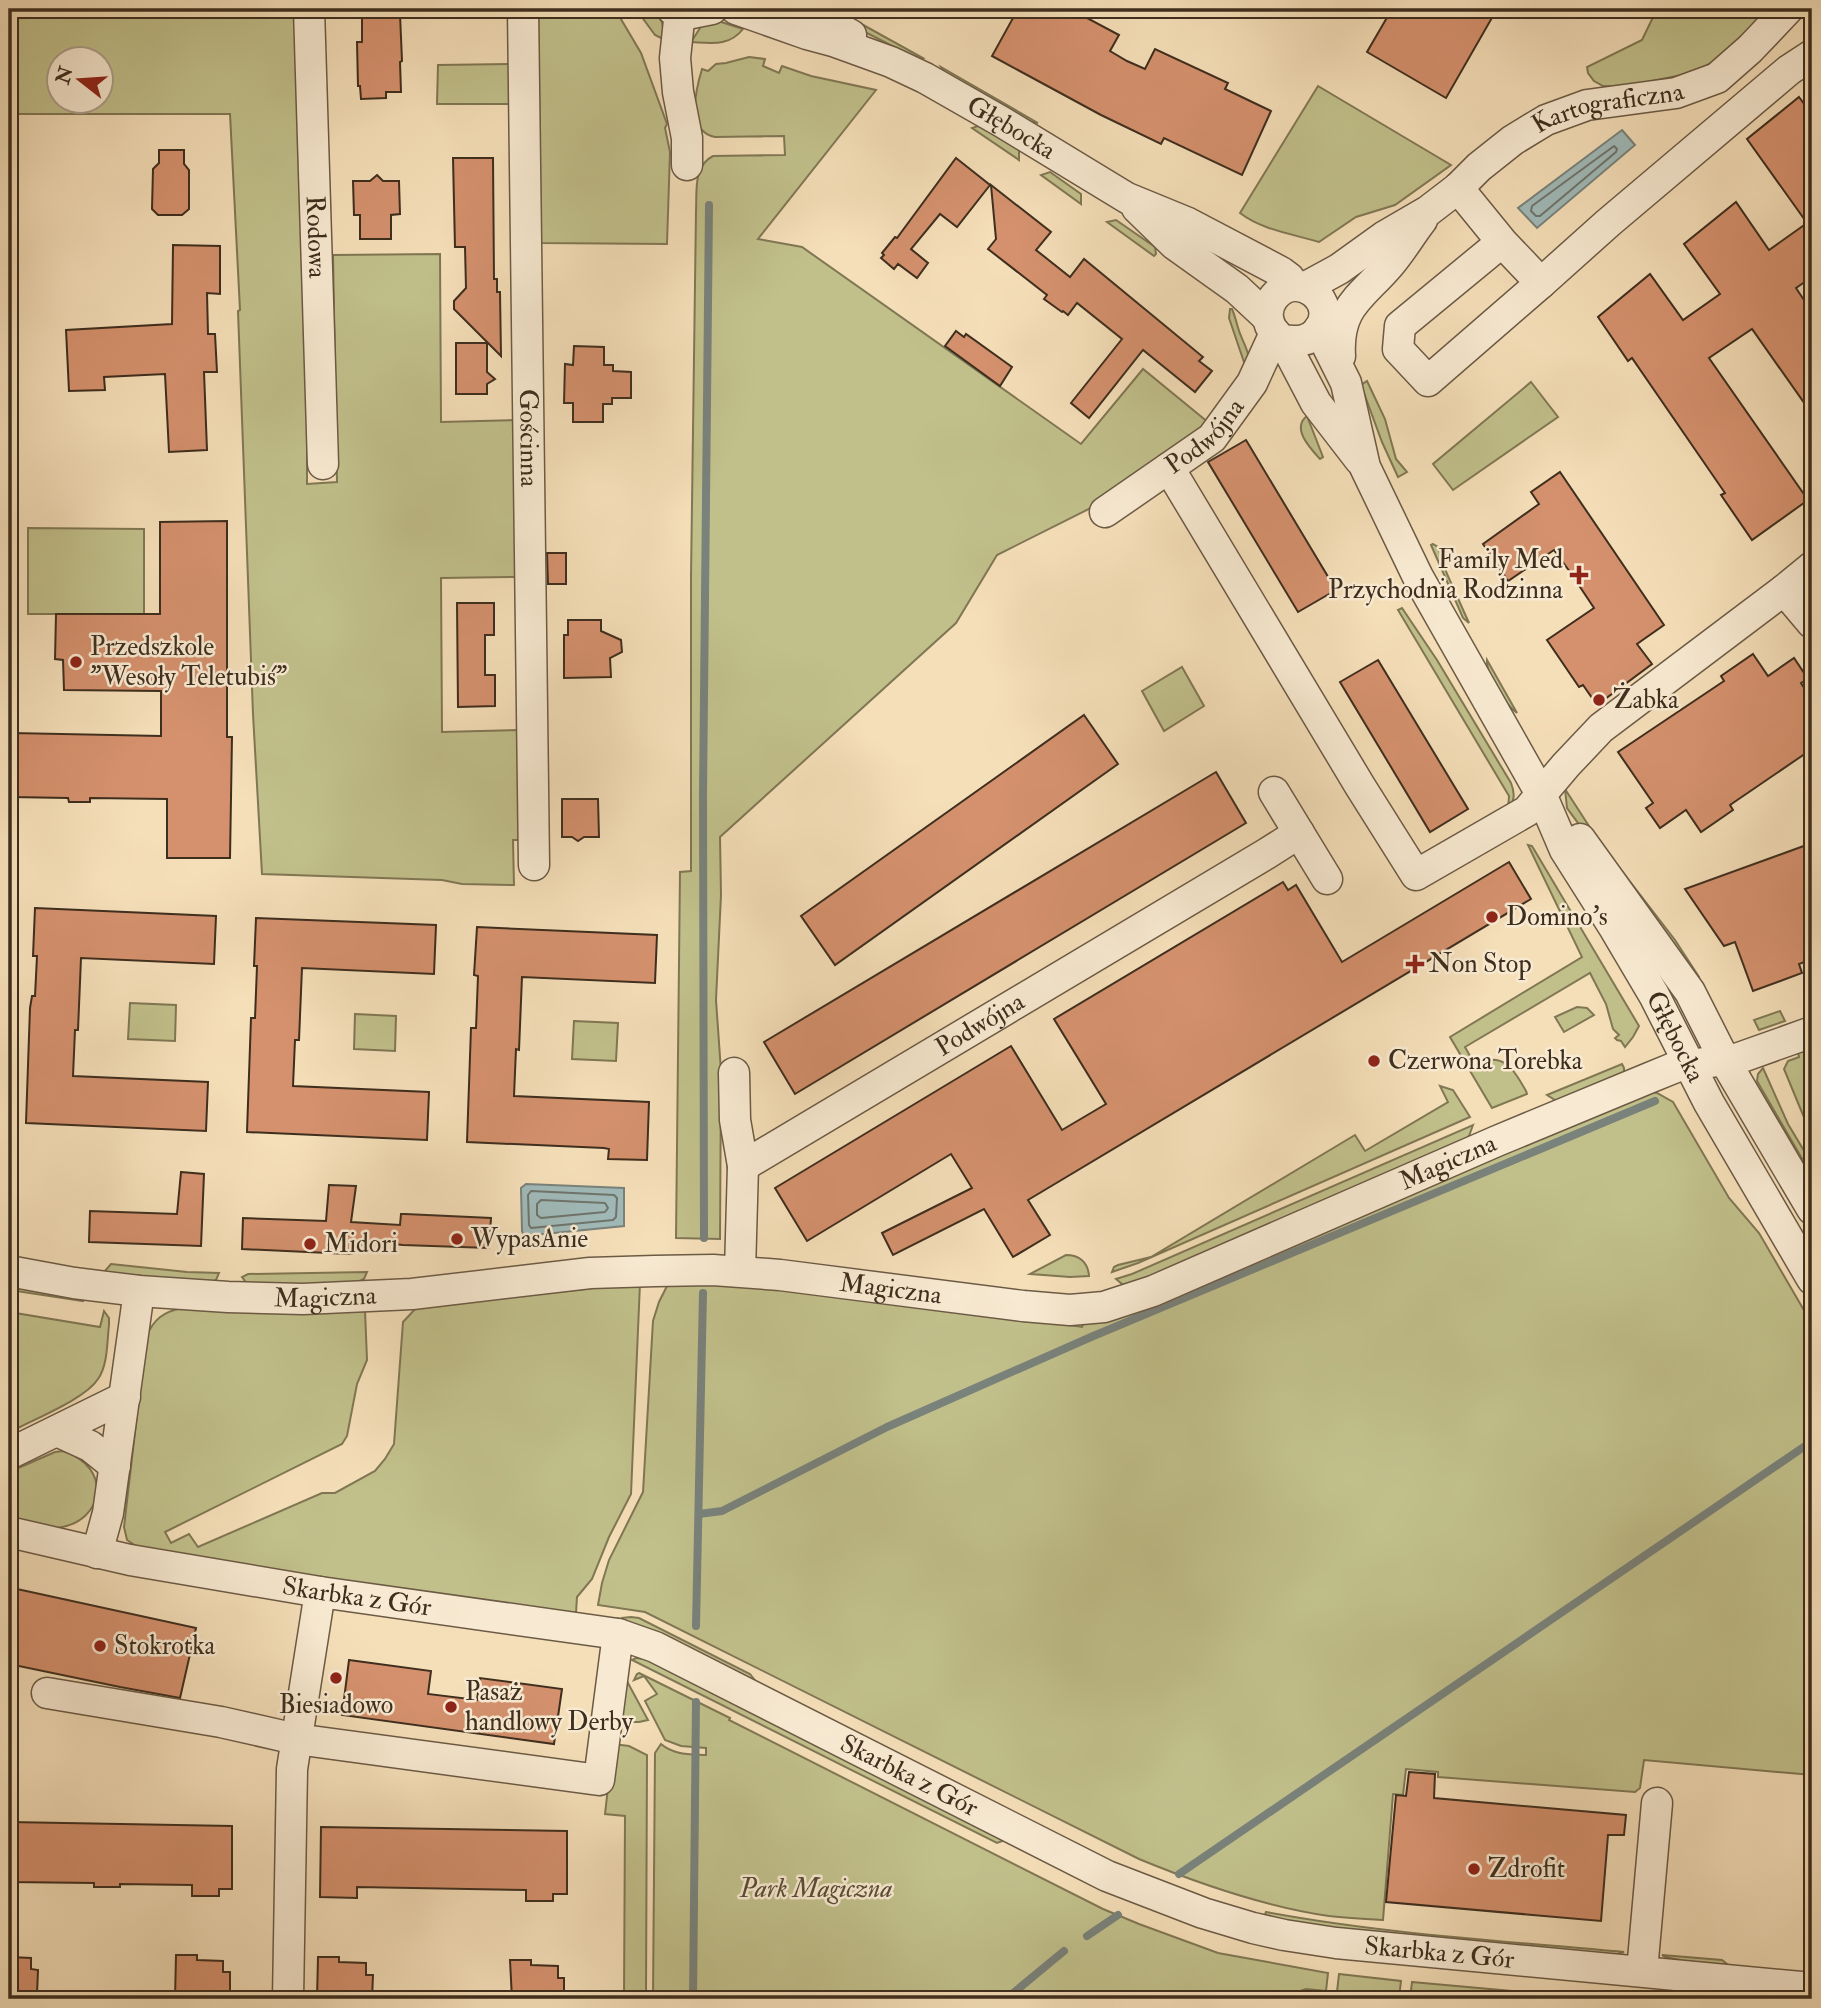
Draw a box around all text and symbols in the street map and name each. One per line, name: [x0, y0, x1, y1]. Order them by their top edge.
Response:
north arrow: [46, 46, 116, 116]
text: N: [50, 63, 79, 88]
street label: Kartograficzna: [1526, 75, 1689, 141]
street label: Głębocka: [961, 89, 1062, 167]
street label: Rodowa: [299, 195, 333, 279]
street label: Gościnna: [512, 389, 545, 488]
street label: Podwójna: [1159, 392, 1252, 481]
place label: Family Med Przychodnia Rodzinna: [1328, 544, 1563, 606]
marker: Family Med Przychodnia Rodzinna: [1569, 565, 1589, 585]
place label: Przedszkole "Wesoły Teletubiś": [90, 631, 287, 693]
marker: Przedszkole "Wesoły Teletubiś": [68, 654, 84, 670]
place label: Żabka: [1613, 682, 1679, 716]
marker: Żabka: [1591, 692, 1607, 708]
place label: Domino's: [1506, 901, 1608, 933]
marker: Domino's: [1484, 909, 1500, 925]
place label: Non Stop: [1429, 948, 1532, 981]
marker: Non Stop: [1407, 956, 1423, 972]
street label: Podwójna: [930, 986, 1031, 1064]
street label: Głębocka: [1639, 986, 1712, 1088]
place label: Czerwona Torebka: [1388, 1045, 1583, 1077]
marker: Czerwona Torebka: [1366, 1053, 1382, 1069]
street label: Magiczna: [1395, 1127, 1502, 1198]
place label: WypasAnie: [470, 1223, 588, 1256]
place label: Midori: [324, 1228, 398, 1260]
marker: WypasAnie: [449, 1231, 465, 1247]
marker: Midori: [302, 1236, 318, 1252]
street label: Magiczna: [838, 1267, 944, 1312]
street label: Magiczna: [274, 1280, 377, 1315]
street label: Skarbka z Gór: [280, 1570, 434, 1624]
place label: Stokrotka: [114, 1630, 215, 1662]
marker: Stokrotka: [92, 1638, 108, 1654]
marker: Biesiadowo: [328, 1670, 344, 1686]
place label: Pasaż handlowy Derby: [465, 1676, 634, 1738]
place label: Biesiadowo: [279, 1689, 393, 1721]
marker: Pasaż handlowy Derby: [443, 1699, 459, 1715]
street label: Skarbka z Gór: [835, 1728, 984, 1824]
place label: Zdrofit: [1488, 1853, 1565, 1885]
marker: Zdrofit: [1466, 1861, 1482, 1877]
park label: Park Magiczna: [739, 1873, 892, 1905]
street label: Skarbka z Gór: [1363, 1930, 1516, 1976]

